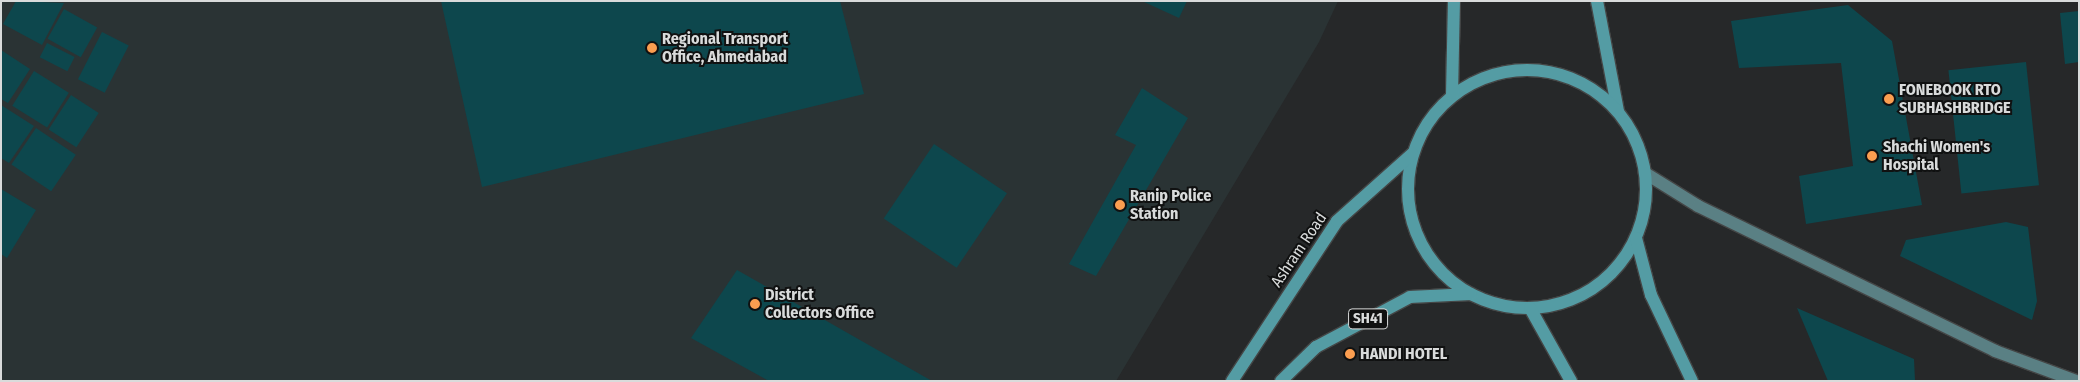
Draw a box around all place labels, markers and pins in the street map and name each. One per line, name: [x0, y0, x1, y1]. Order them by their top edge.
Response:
place label: Regional Transport Office, Ahmedabad: [662, 29, 788, 67]
marker: Regional Transport Office, Ahmedabad: [646, 42, 658, 54]
place label: FONEBOOK RTO SUBHASHBRIDGE: [1899, 80, 2011, 118]
marker: FONEBOOK RTO SUBHASHBRIDGE: [1883, 93, 1895, 105]
place label: Shachi Women's Hospital: [1883, 137, 1990, 175]
marker: Shachi Women's Hospital: [1865, 149, 1879, 163]
place label: Ranip Police Station: [1130, 186, 1211, 224]
marker: Ranip Police Station: [1114, 199, 1126, 211]
place label: District Collectors Office: [765, 285, 874, 323]
marker: District Collectors Office: [749, 298, 761, 310]
place label: HANDI HOTEL: [1360, 344, 1447, 364]
marker: HANDI HOTEL: [1344, 348, 1356, 360]

